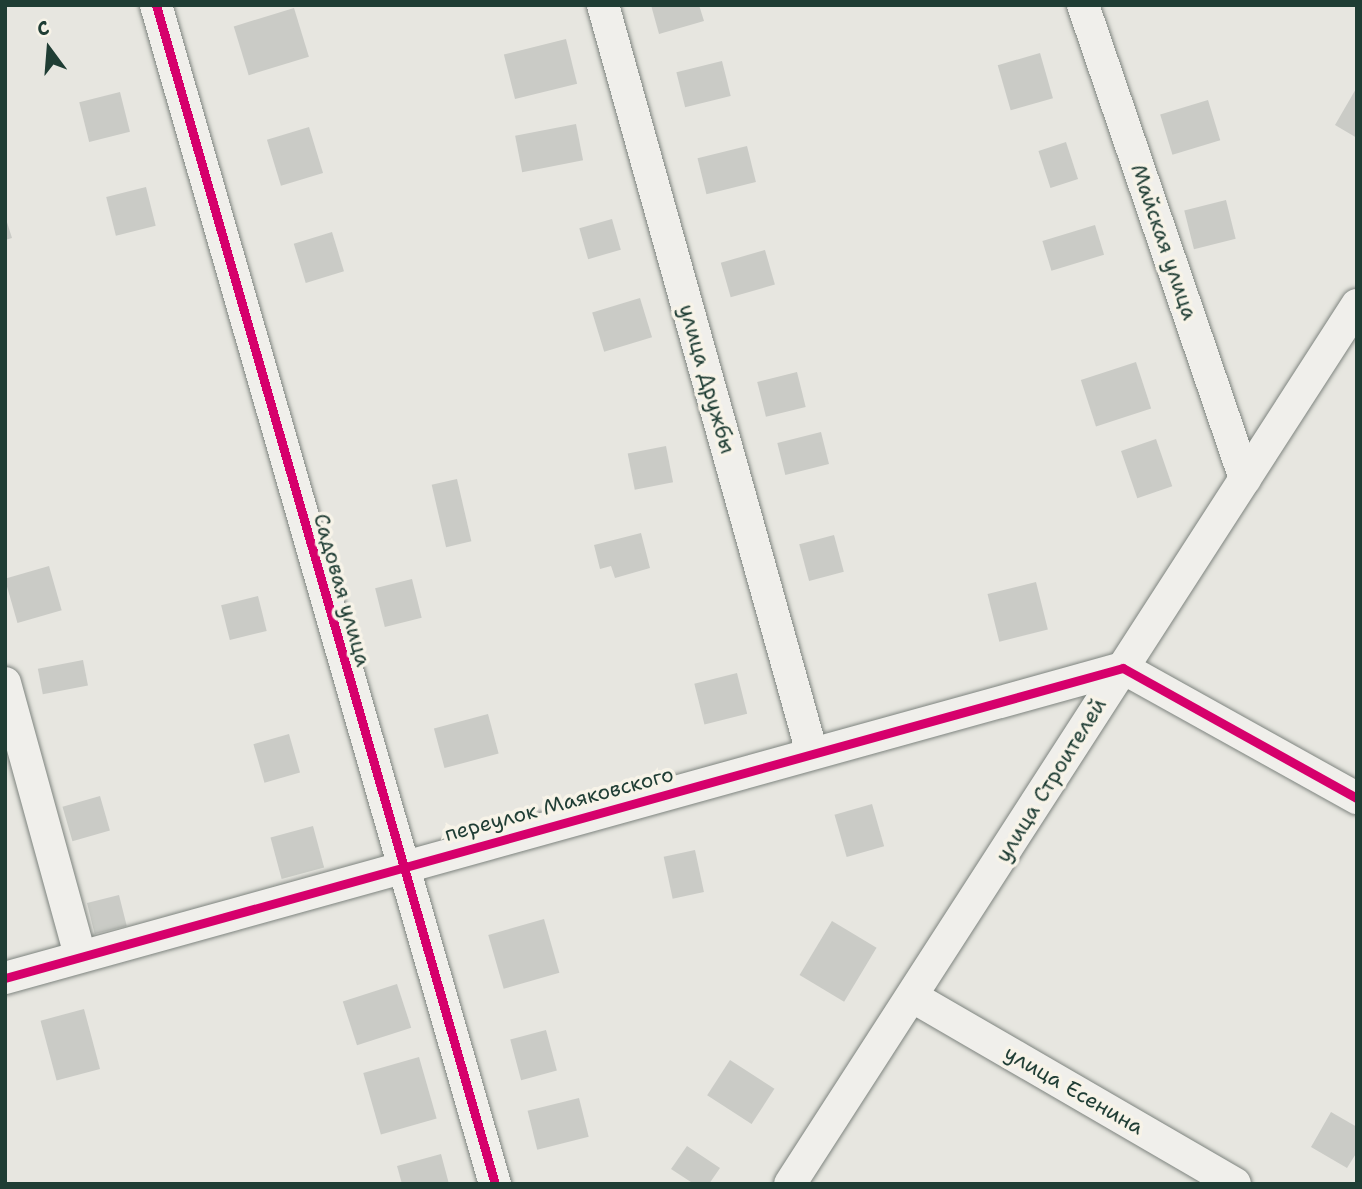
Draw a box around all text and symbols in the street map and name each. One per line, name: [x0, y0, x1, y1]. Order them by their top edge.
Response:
north arrow: [14, 14, 84, 84]
text: С: [34, 15, 52, 42]
street label: Майская улица: [1126, 161, 1202, 323]
street label: улица Дружбы: [674, 302, 740, 456]
street label: Садовая улица: [308, 511, 376, 669]
street label: улица Строителей: [990, 693, 1112, 867]
street label: переулок Маяковского: [442, 761, 676, 847]
street label: улица Есенина: [1000, 1040, 1148, 1140]

